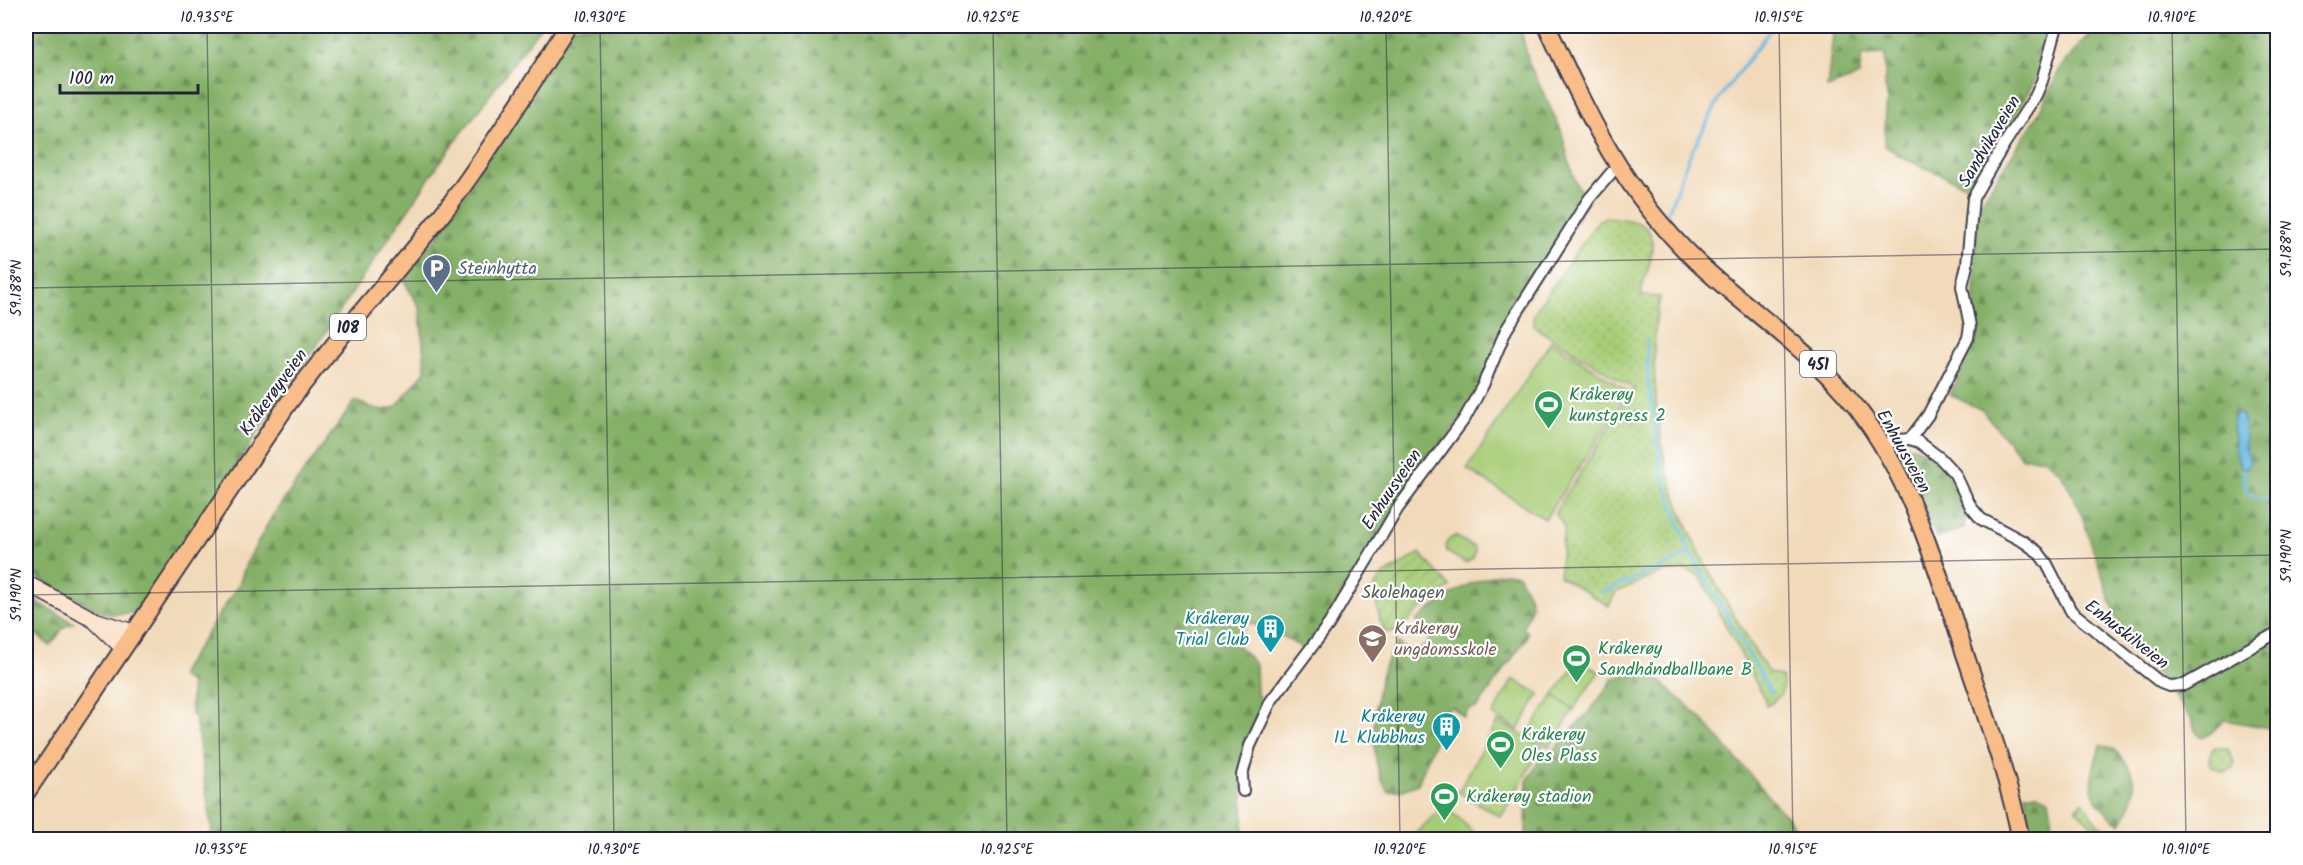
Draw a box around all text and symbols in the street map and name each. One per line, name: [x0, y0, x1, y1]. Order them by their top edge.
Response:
text: 10.935°E: [180, 6, 235, 30]
text: 10.930°E: [573, 6, 628, 30]
text: 10.925°E: [966, 6, 1021, 30]
text: 10.920°E: [1359, 6, 1414, 30]
text: 10.915°E: [1754, 6, 1805, 30]
text: 10.910°E: [2147, 6, 2198, 30]
scale bar: [60, 57, 198, 95]
text: 100 m: [69, 65, 114, 94]
street label: Sandvikaveien: [1951, 90, 2029, 193]
text: 59.188°N: [2275, 221, 2299, 277]
parking icon: Steinhytta: [421, 252, 453, 294]
place label: Steinhytta: [458, 255, 537, 284]
text: 59.188°N: [5, 260, 29, 316]
road number: 108: [330, 314, 366, 340]
street label: Kråkerøyveien: [233, 343, 316, 443]
road number: 451: [1800, 351, 1836, 377]
place label: Kråkerøy kunstgress 2: [1569, 381, 1666, 431]
sports icon: Kråkerøy kunstgress 2: [1532, 388, 1564, 430]
street label: Enhuusveien: [1868, 404, 1938, 499]
street label: Enhuusveien: [1354, 443, 1430, 536]
text: 59.190°N: [2275, 529, 2299, 583]
text: 59.190°N: [5, 568, 29, 622]
park label: Skolehagen: [1362, 579, 1445, 608]
street label: Enhuskilveien: [2077, 593, 2175, 678]
place label: Kråkerøy Trial Club: [1176, 605, 1250, 655]
building icon: Kråkerøy Trial Club: [1254, 612, 1286, 654]
place label: Kråkerøy ungdomsskole: [1394, 615, 1497, 665]
school or university icon: Kråkerøy ungdomsskole: [1357, 622, 1389, 664]
place label: Kråkerøy Sandhåndballbane B: [1598, 635, 1752, 685]
sports icon: Kråkerøy Sandhåndballbane B: [1561, 642, 1593, 684]
place label: Kråkerøy IL Klubbhus: [1334, 703, 1426, 753]
building icon: Kråkerøy IL Klubbhus: [1430, 710, 1462, 752]
place label: Kråkerøy Oles Plass: [1521, 721, 1598, 771]
sports icon: Kråkerøy Oles Plass: [1484, 728, 1516, 770]
sports icon: Kråkerøy stadion: [1429, 780, 1461, 822]
place label: Kråkerøy stadion: [1466, 783, 1592, 812]
text: 10.935°E: [194, 838, 249, 862]
text: 10.930°E: [587, 838, 642, 862]
text: 10.925°E: [980, 838, 1035, 862]
text: 10.920°E: [1373, 838, 1428, 862]
text: 10.915°E: [1768, 838, 1819, 862]
text: 10.910°E: [2161, 838, 2212, 862]

